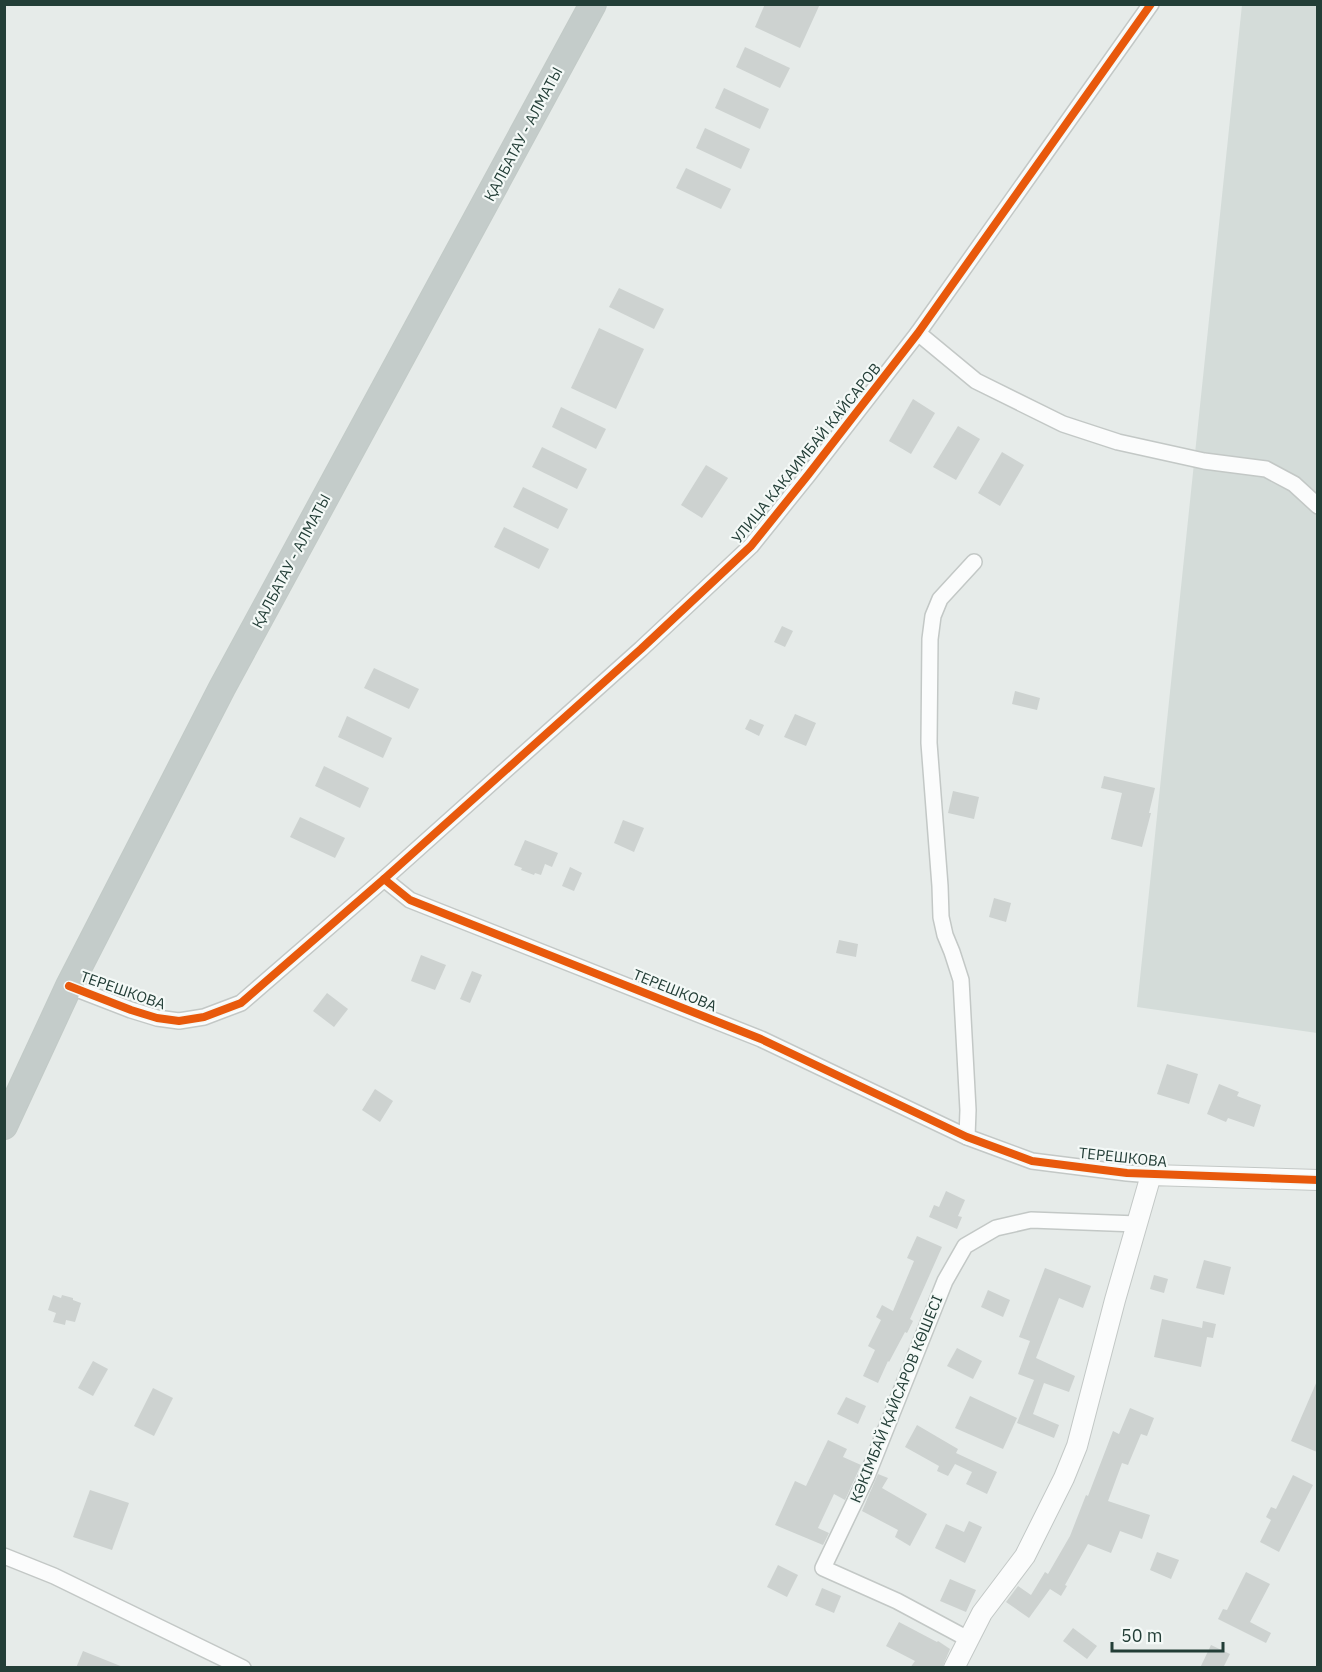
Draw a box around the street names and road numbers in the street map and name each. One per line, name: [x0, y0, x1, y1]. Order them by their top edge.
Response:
street label: ҚАЛБАТАУ - АЛМАТЫ: [480, 64, 566, 204]
street label: УЛИЦА КАКАИМБАЙ КАЙСАРОВ: [727, 359, 885, 547]
street label: ҚАЛБАТАУ - АЛМАТЫ: [248, 491, 334, 631]
street label: ТЕРЕШКОВА: [630, 965, 720, 1016]
street label: ТЕРЕШКОВА: [78, 967, 168, 1014]
street label: ТЕРЕШКОВА: [1078, 1143, 1169, 1171]
street label: КӘКІМБАЙ ҚАЙСАРОВ КӨШЕСІ: [846, 1292, 946, 1506]

